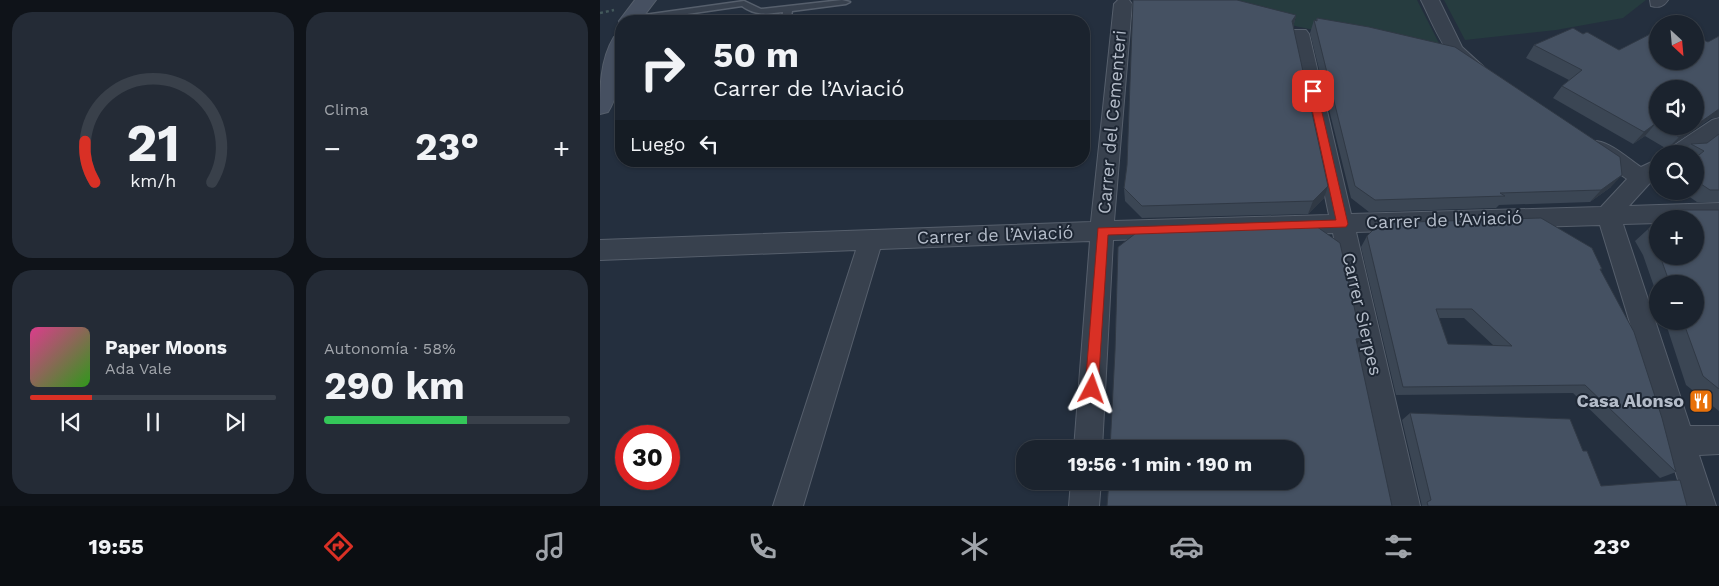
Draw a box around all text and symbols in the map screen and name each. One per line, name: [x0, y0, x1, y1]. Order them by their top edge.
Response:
north arrow: [1649, 15, 1704, 70]
map controls: [1649, 15, 1704, 330]
street label: Carrer del Cementeri: [1093, 29, 1130, 215]
text: 50 m: [713, 34, 799, 76]
icon: right: [630, 35, 695, 100]
pin: [1292, 70, 1334, 112]
text: Carrer de l’Aviació: [713, 76, 905, 101]
icon: arrive: [1299, 77, 1327, 105]
button: sound: [1649, 80, 1704, 135]
text: Clima: [324, 100, 368, 119]
text: 21: [126, 113, 180, 174]
text: 23°: [415, 125, 479, 169]
icon: left: [695, 130, 723, 158]
text: −: [324, 132, 341, 165]
text: +: [553, 132, 570, 165]
text: Luego: [630, 133, 685, 156]
button: search: [1649, 145, 1704, 200]
text: km/h: [130, 170, 176, 191]
street label: Carrer de l’Aviació: [1365, 206, 1523, 233]
button: +: [1649, 210, 1704, 265]
street label: Carrer de l’Aviació: [916, 221, 1074, 248]
street label: Carrer Sierpes: [1338, 250, 1387, 377]
button: −: [1649, 275, 1704, 330]
text: Paper Moons: [105, 336, 227, 359]
text: Autonomía · 58%: [324, 339, 456, 358]
text: Ada Vale: [105, 359, 172, 378]
position arrow: [1065, 362, 1117, 414]
text: 290 km: [324, 364, 465, 408]
restaurant icon: Casa Alonso: [1688, 388, 1714, 414]
place label: Casa Alonso: [1576, 390, 1684, 411]
icon: previous: [57, 408, 85, 436]
icon: pause: [139, 408, 167, 436]
icon: next: [221, 408, 249, 436]
speed limit sign: 30: [615, 425, 680, 490]
text: 19:56 · 1 min · 190 m: [1068, 453, 1252, 476]
icon: directions: [321, 529, 356, 564]
icon: music: [533, 529, 568, 564]
icon: phone: [745, 529, 780, 564]
icon: climate: [957, 529, 992, 564]
icon: car: [1169, 529, 1204, 564]
icon: filters: [1381, 529, 1416, 564]
text: 19:55: [89, 534, 144, 559]
text: 23°: [1593, 534, 1630, 559]

